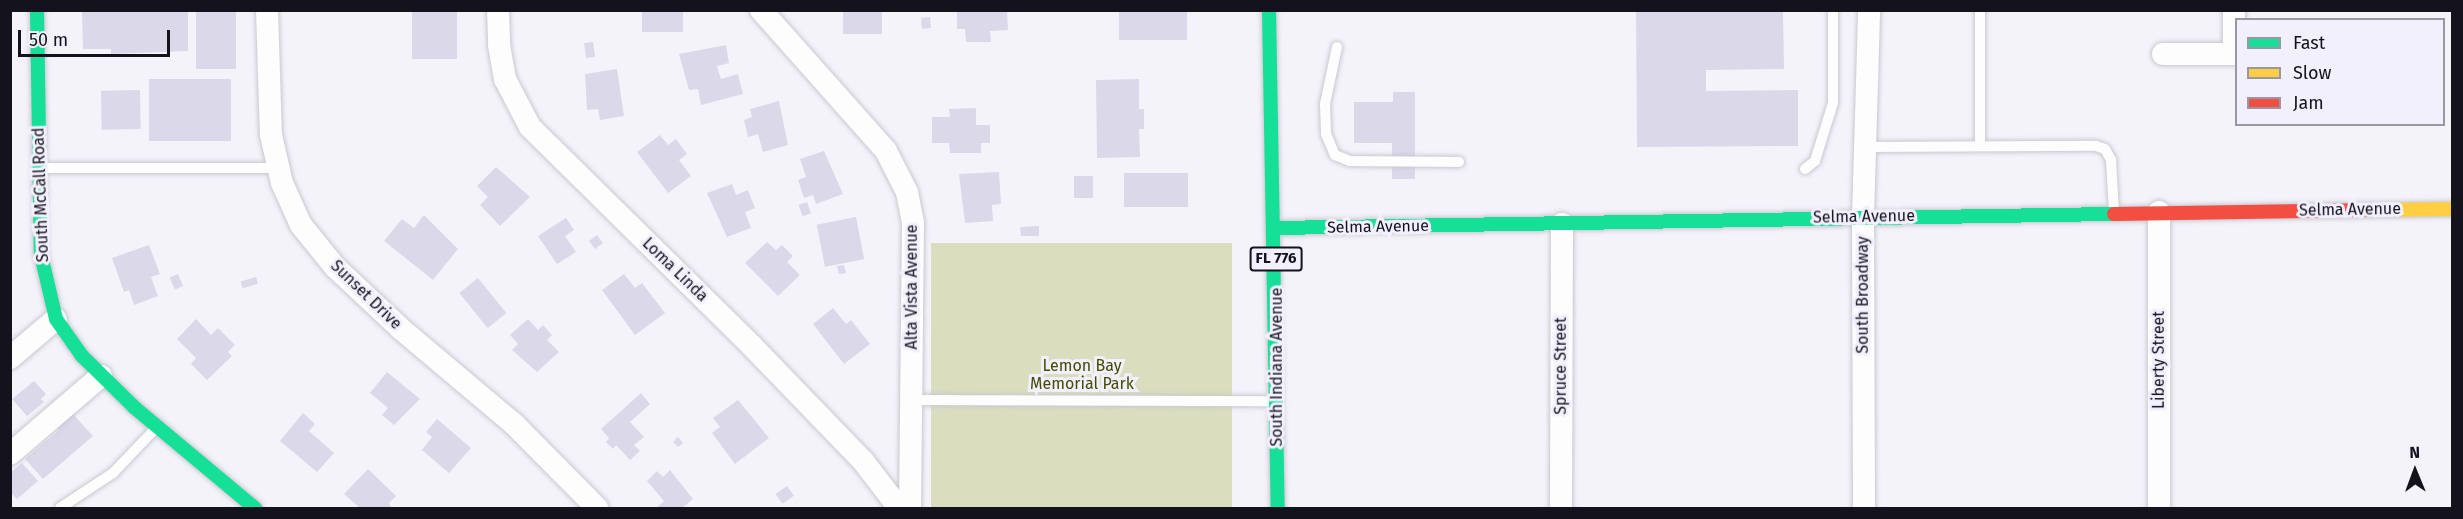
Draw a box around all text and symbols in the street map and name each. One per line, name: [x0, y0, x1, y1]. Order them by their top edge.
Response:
scale bar: [21, 18, 172, 56]
legend: [2235, 18, 2445, 126]
text: 50 m: [29, 29, 68, 51]
text: Fast: [2293, 32, 2325, 54]
text: Slow: [2293, 62, 2331, 84]
text: Jam: [2293, 92, 2324, 114]
street label: South McCall Road: [29, 127, 53, 263]
street label: Selma Avenue: [2299, 200, 2401, 220]
street label: Selma Avenue: [1813, 207, 1915, 227]
street label: Selma Avenue: [1327, 217, 1429, 237]
street label: Alta Vista Avenue: [902, 224, 922, 350]
street label: Loma Linda: [638, 234, 712, 306]
street label: South Broadway: [1853, 236, 1873, 354]
road number: FL 776: [1249, 247, 1303, 271]
street label: Sunset Drive: [327, 256, 405, 334]
street label: South Indiana Avenue: [1267, 287, 1287, 447]
street label: Liberty Street: [2149, 311, 2169, 409]
street label: Spruce Street: [1551, 317, 1571, 415]
park label: Lemon Bay Memorial Park: [1030, 356, 1134, 394]
north arrow: [2385, 441, 2445, 501]
text: N: [2409, 443, 2420, 462]

